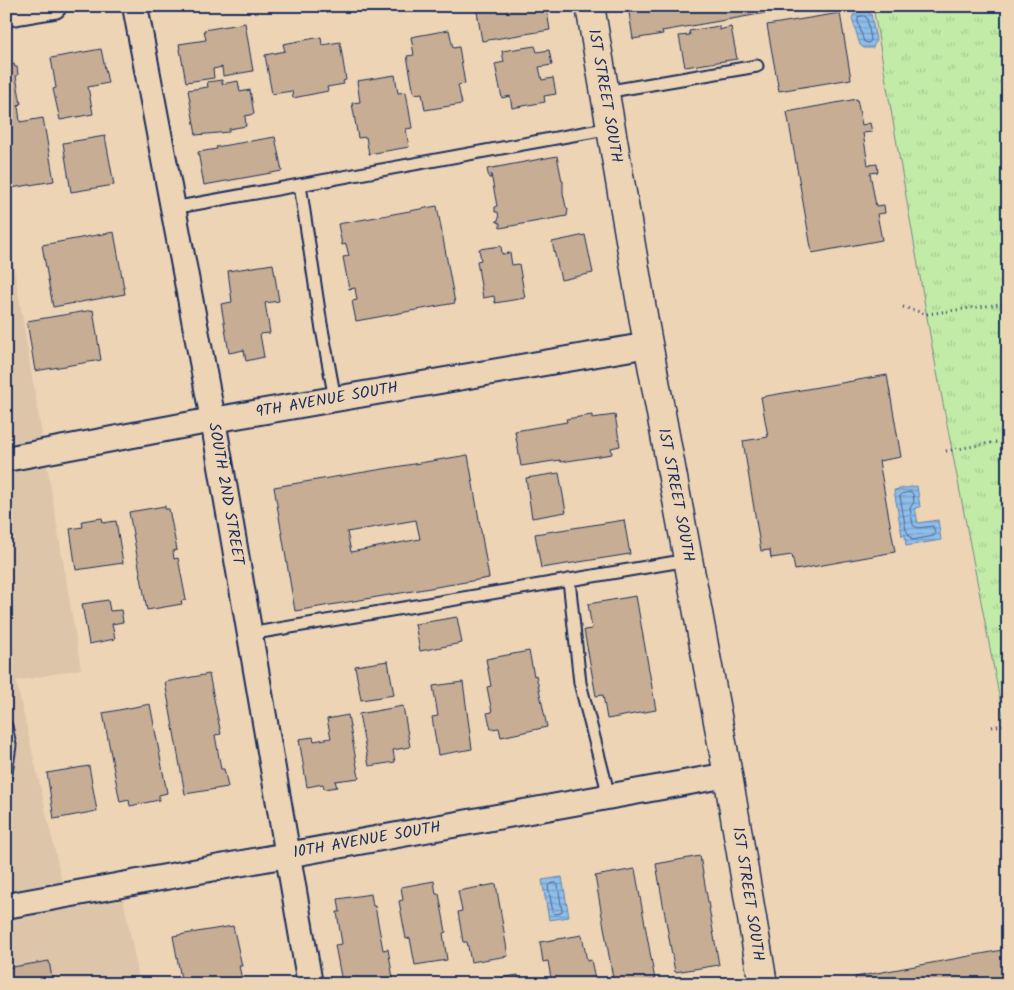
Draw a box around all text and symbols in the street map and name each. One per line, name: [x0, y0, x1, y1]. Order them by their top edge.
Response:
street label: 1ST STREET SOUTH: [581, 27, 629, 165]
street label: 9TH AVENUE SOUTH: [254, 375, 400, 425]
street label: SOUTH 2ND STREET: [201, 421, 251, 569]
street label: 1ST STREET SOUTH: [651, 426, 701, 564]
street label: 10TH AVENUE SOUTH: [291, 815, 443, 865]
street label: 1ST STREET SOUTH: [725, 825, 771, 963]

